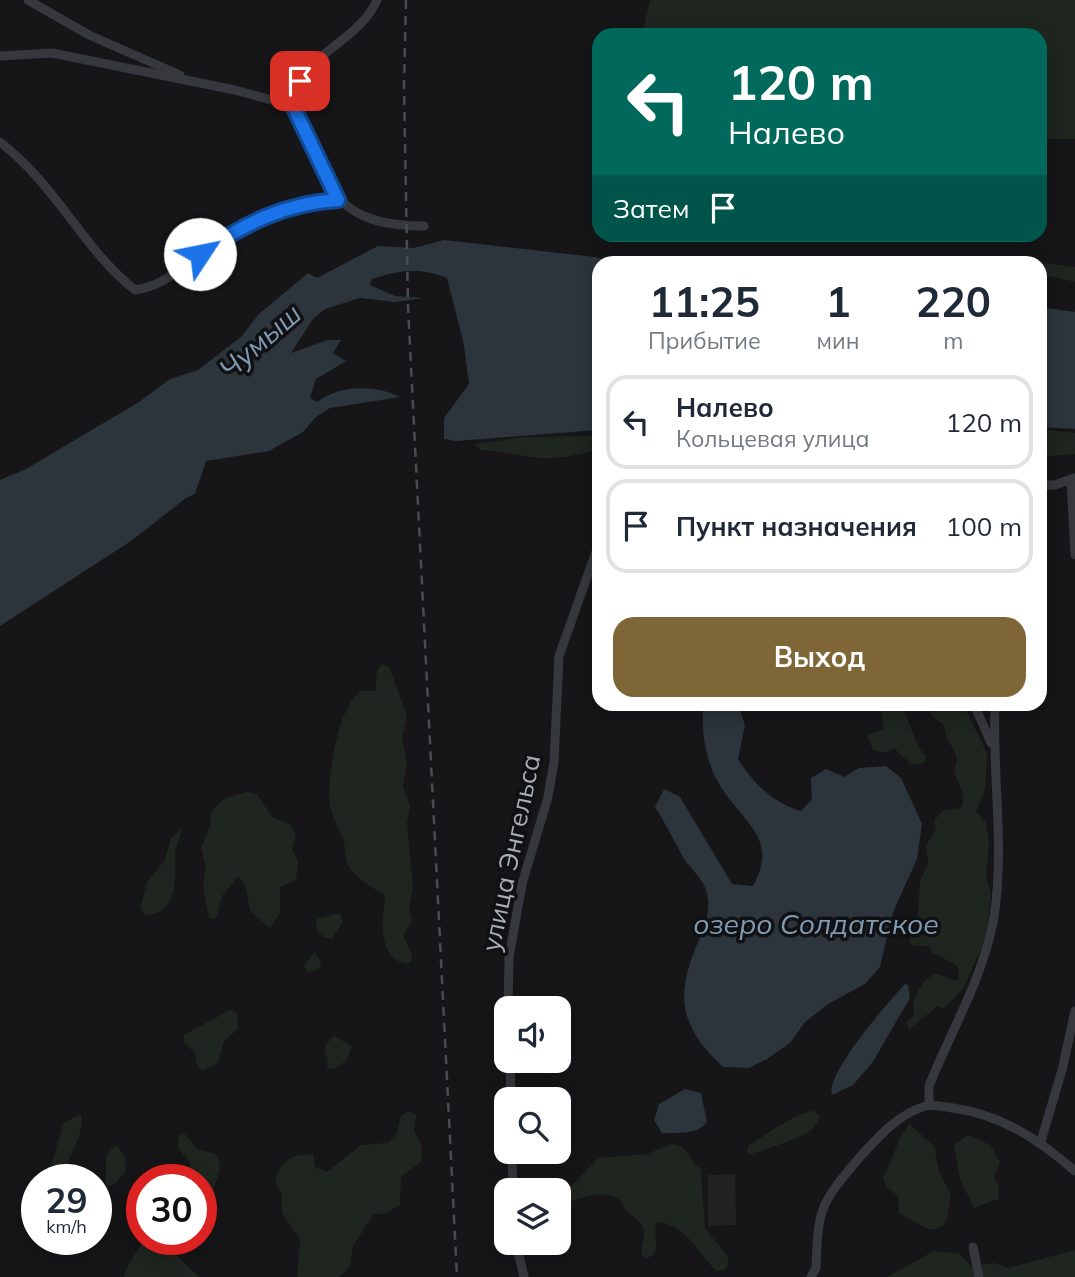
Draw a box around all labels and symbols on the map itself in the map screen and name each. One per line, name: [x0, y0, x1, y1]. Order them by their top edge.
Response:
pin: [270, 51, 330, 111]
position arrow: [163, 217, 237, 291]
water label: Чумыш: [212, 296, 308, 386]
street label: улица Энгельса: [474, 751, 547, 954]
water label: озеро Солдатское: [693, 906, 939, 941]
speed limit sign: 30: [126, 1164, 217, 1255]

